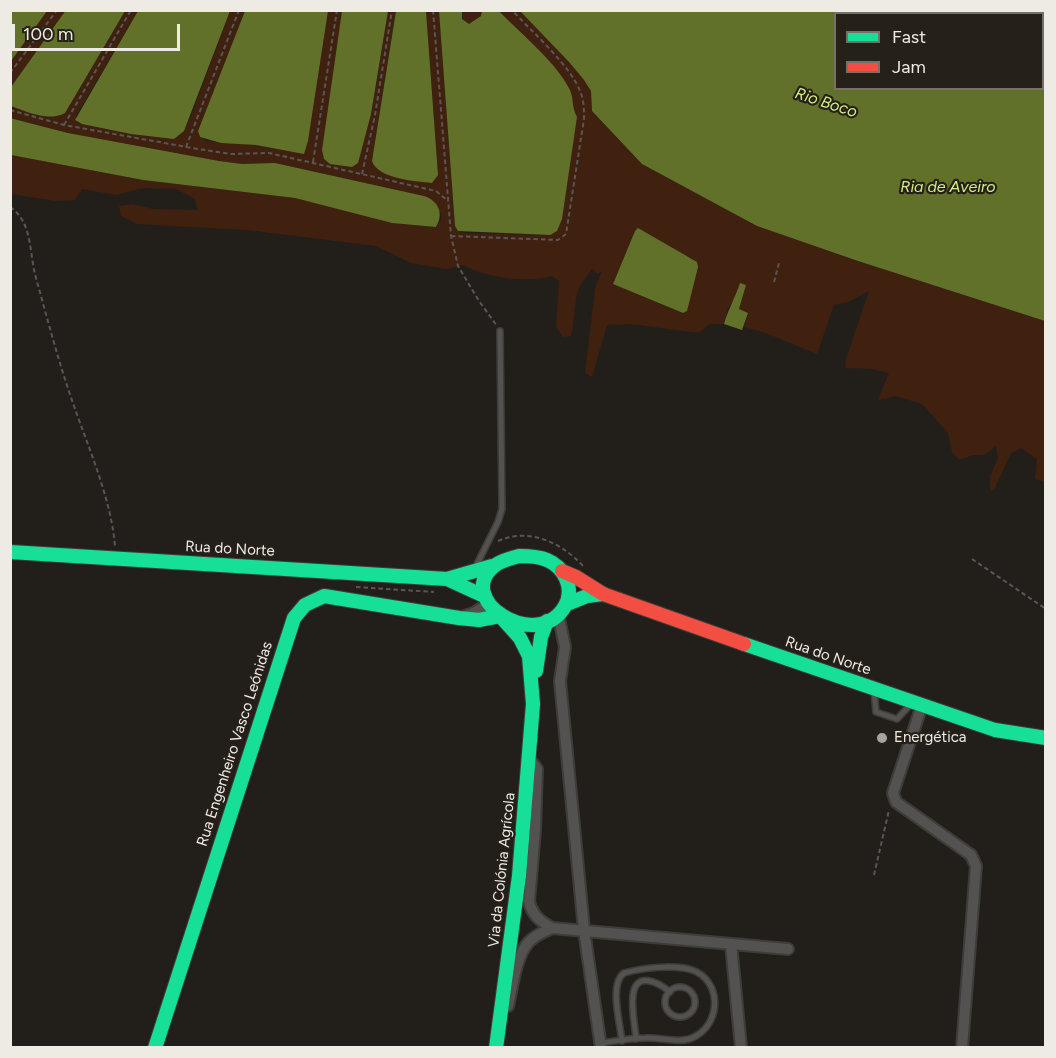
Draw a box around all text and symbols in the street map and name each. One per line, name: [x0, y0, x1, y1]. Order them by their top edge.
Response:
scale bar: [15, 12, 183, 50]
legend: [834, 12, 1044, 90]
text: 100 m: [23, 23, 73, 45]
text: Fast: [892, 26, 926, 48]
text: Jam: [892, 56, 926, 78]
water label: Rio Boco: [793, 84, 859, 122]
water label: Ria de Aveiro: [900, 177, 996, 197]
street label: Rua do Norte: [185, 538, 275, 560]
street label: Rua do Norte: [783, 633, 873, 679]
street label: Rua Engenheiro Vasco Leónidas: [193, 639, 277, 849]
place label: Energética: [894, 729, 966, 747]
marker: Energética: [875, 731, 889, 745]
street label: Via da Colónia Agrícola: [485, 792, 519, 948]

